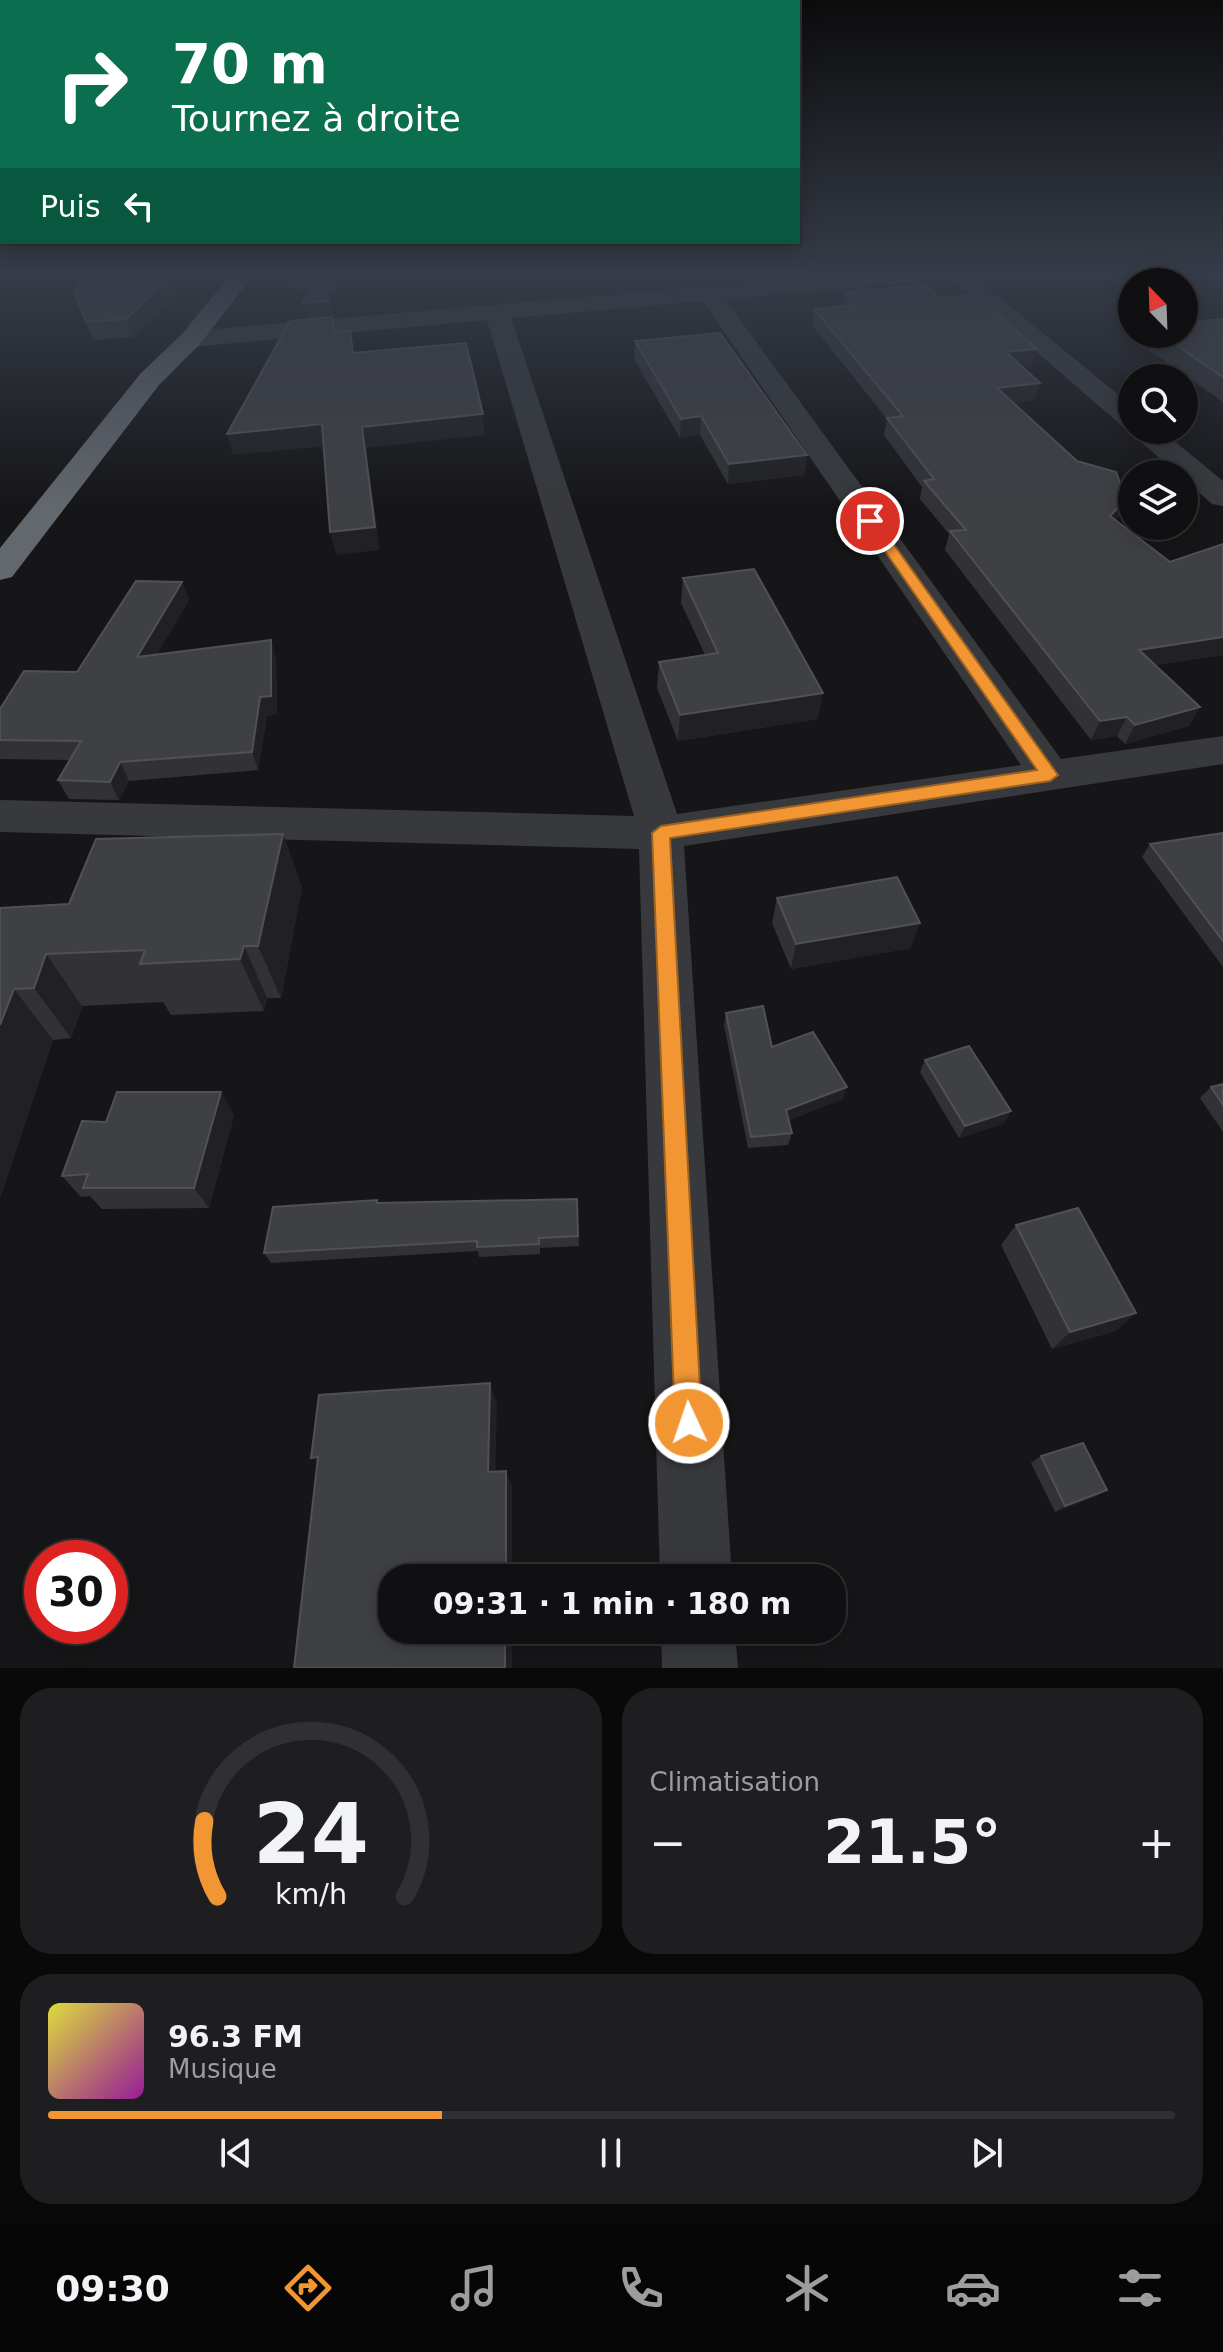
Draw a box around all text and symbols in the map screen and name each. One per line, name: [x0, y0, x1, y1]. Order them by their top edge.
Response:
text: 70 m: [172, 31, 328, 96]
icon: right: [40, 32, 144, 136]
text: Tournez à droite: [172, 98, 461, 139]
icon: left: [117, 184, 161, 228]
text: Puis: [40, 189, 101, 224]
north arrow: [1118, 268, 1198, 348]
map controls: [1118, 268, 1198, 540]
button: search: [1118, 364, 1198, 444]
button: layers: [1118, 460, 1198, 540]
pin: [836, 487, 904, 555]
icon: arrive: [848, 499, 892, 543]
position arrow: [647, 1381, 731, 1465]
speed limit sign: 30: [24, 1540, 128, 1644]
text: 09:31 · 1 min · 180 m: [433, 1586, 791, 1621]
text: Climatisation: [650, 1767, 820, 1797]
text: 24: [253, 1786, 369, 1883]
text: 21.5°: [823, 1807, 1001, 1877]
text: −: [650, 1817, 686, 1868]
text: +: [1138, 1817, 1175, 1868]
text: km/h: [275, 1877, 347, 1911]
text: 96.3 FM: [168, 2019, 303, 2054]
text: Musique: [168, 2054, 277, 2084]
icon: previous: [214, 2131, 258, 2175]
icon: pause: [589, 2131, 633, 2175]
icon: next: [965, 2131, 1009, 2175]
icon: directions: [280, 2260, 336, 2316]
icon: music: [446, 2260, 502, 2316]
icon: phone: [613, 2260, 669, 2316]
icon: climate: [779, 2260, 835, 2316]
icon: car: [945, 2260, 1001, 2316]
icon: filters: [1112, 2260, 1168, 2316]
text: 09:30: [55, 2268, 170, 2309]

